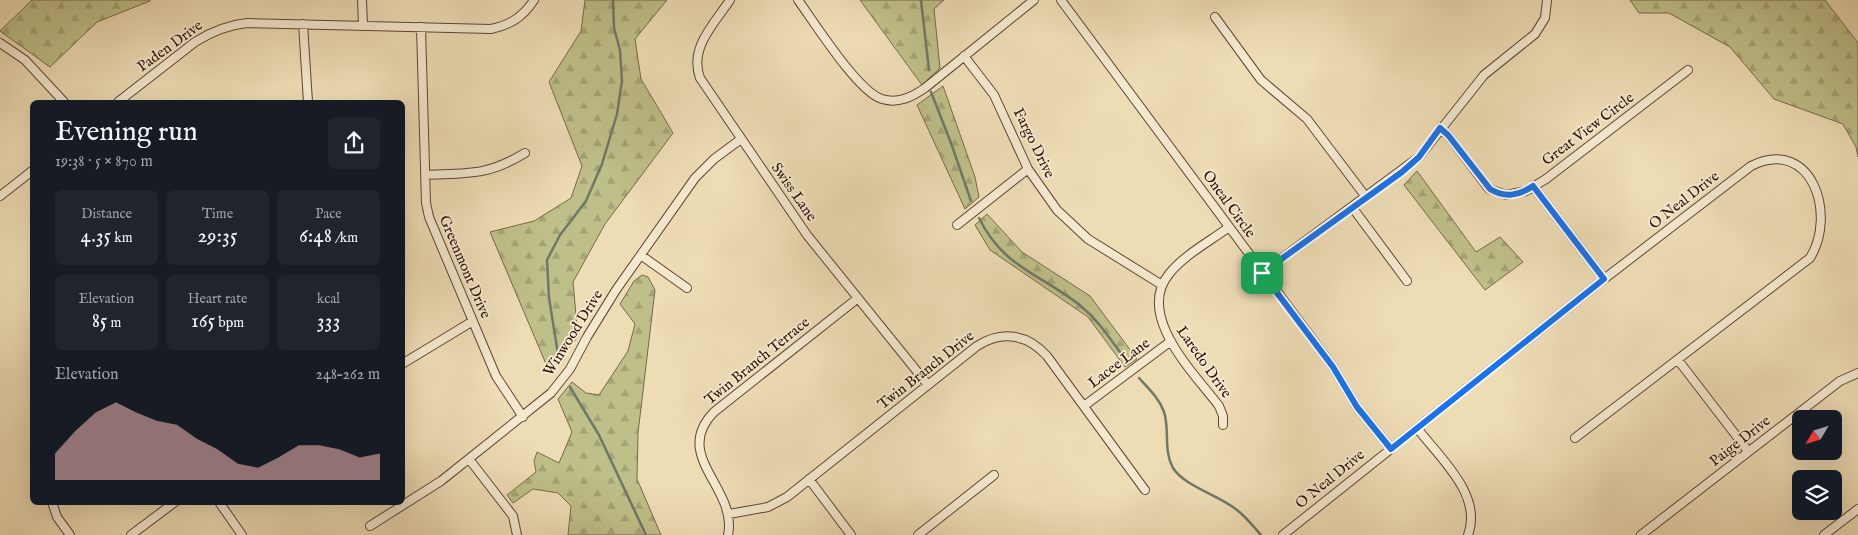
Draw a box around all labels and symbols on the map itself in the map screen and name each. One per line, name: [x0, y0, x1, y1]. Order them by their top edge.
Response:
street label: Paden Drive: [134, 16, 206, 76]
street label: Great View Circle: [1538, 88, 1638, 170]
street label: Fargo Drive: [1009, 105, 1059, 181]
street label: Swiss Lane: [767, 159, 821, 225]
street label: Oneal Circle: [1198, 167, 1260, 242]
street label: O Neal Drive: [1645, 167, 1723, 233]
street label: Greenmont Drive: [435, 213, 495, 321]
pin: [1241, 252, 1283, 294]
street label: Winwood Drive: [539, 286, 607, 380]
street label: Twin Branch Terrace: [701, 313, 813, 409]
street label: Laredo Drive: [1172, 322, 1236, 402]
street label: Twin Branch Drive: [874, 326, 978, 414]
street label: Lacee Lane: [1084, 333, 1154, 392]
north arrow: [1792, 410, 1842, 460]
street label: Paige Drive: [1706, 411, 1774, 471]
street label: O Neal Drive: [1291, 445, 1369, 513]

